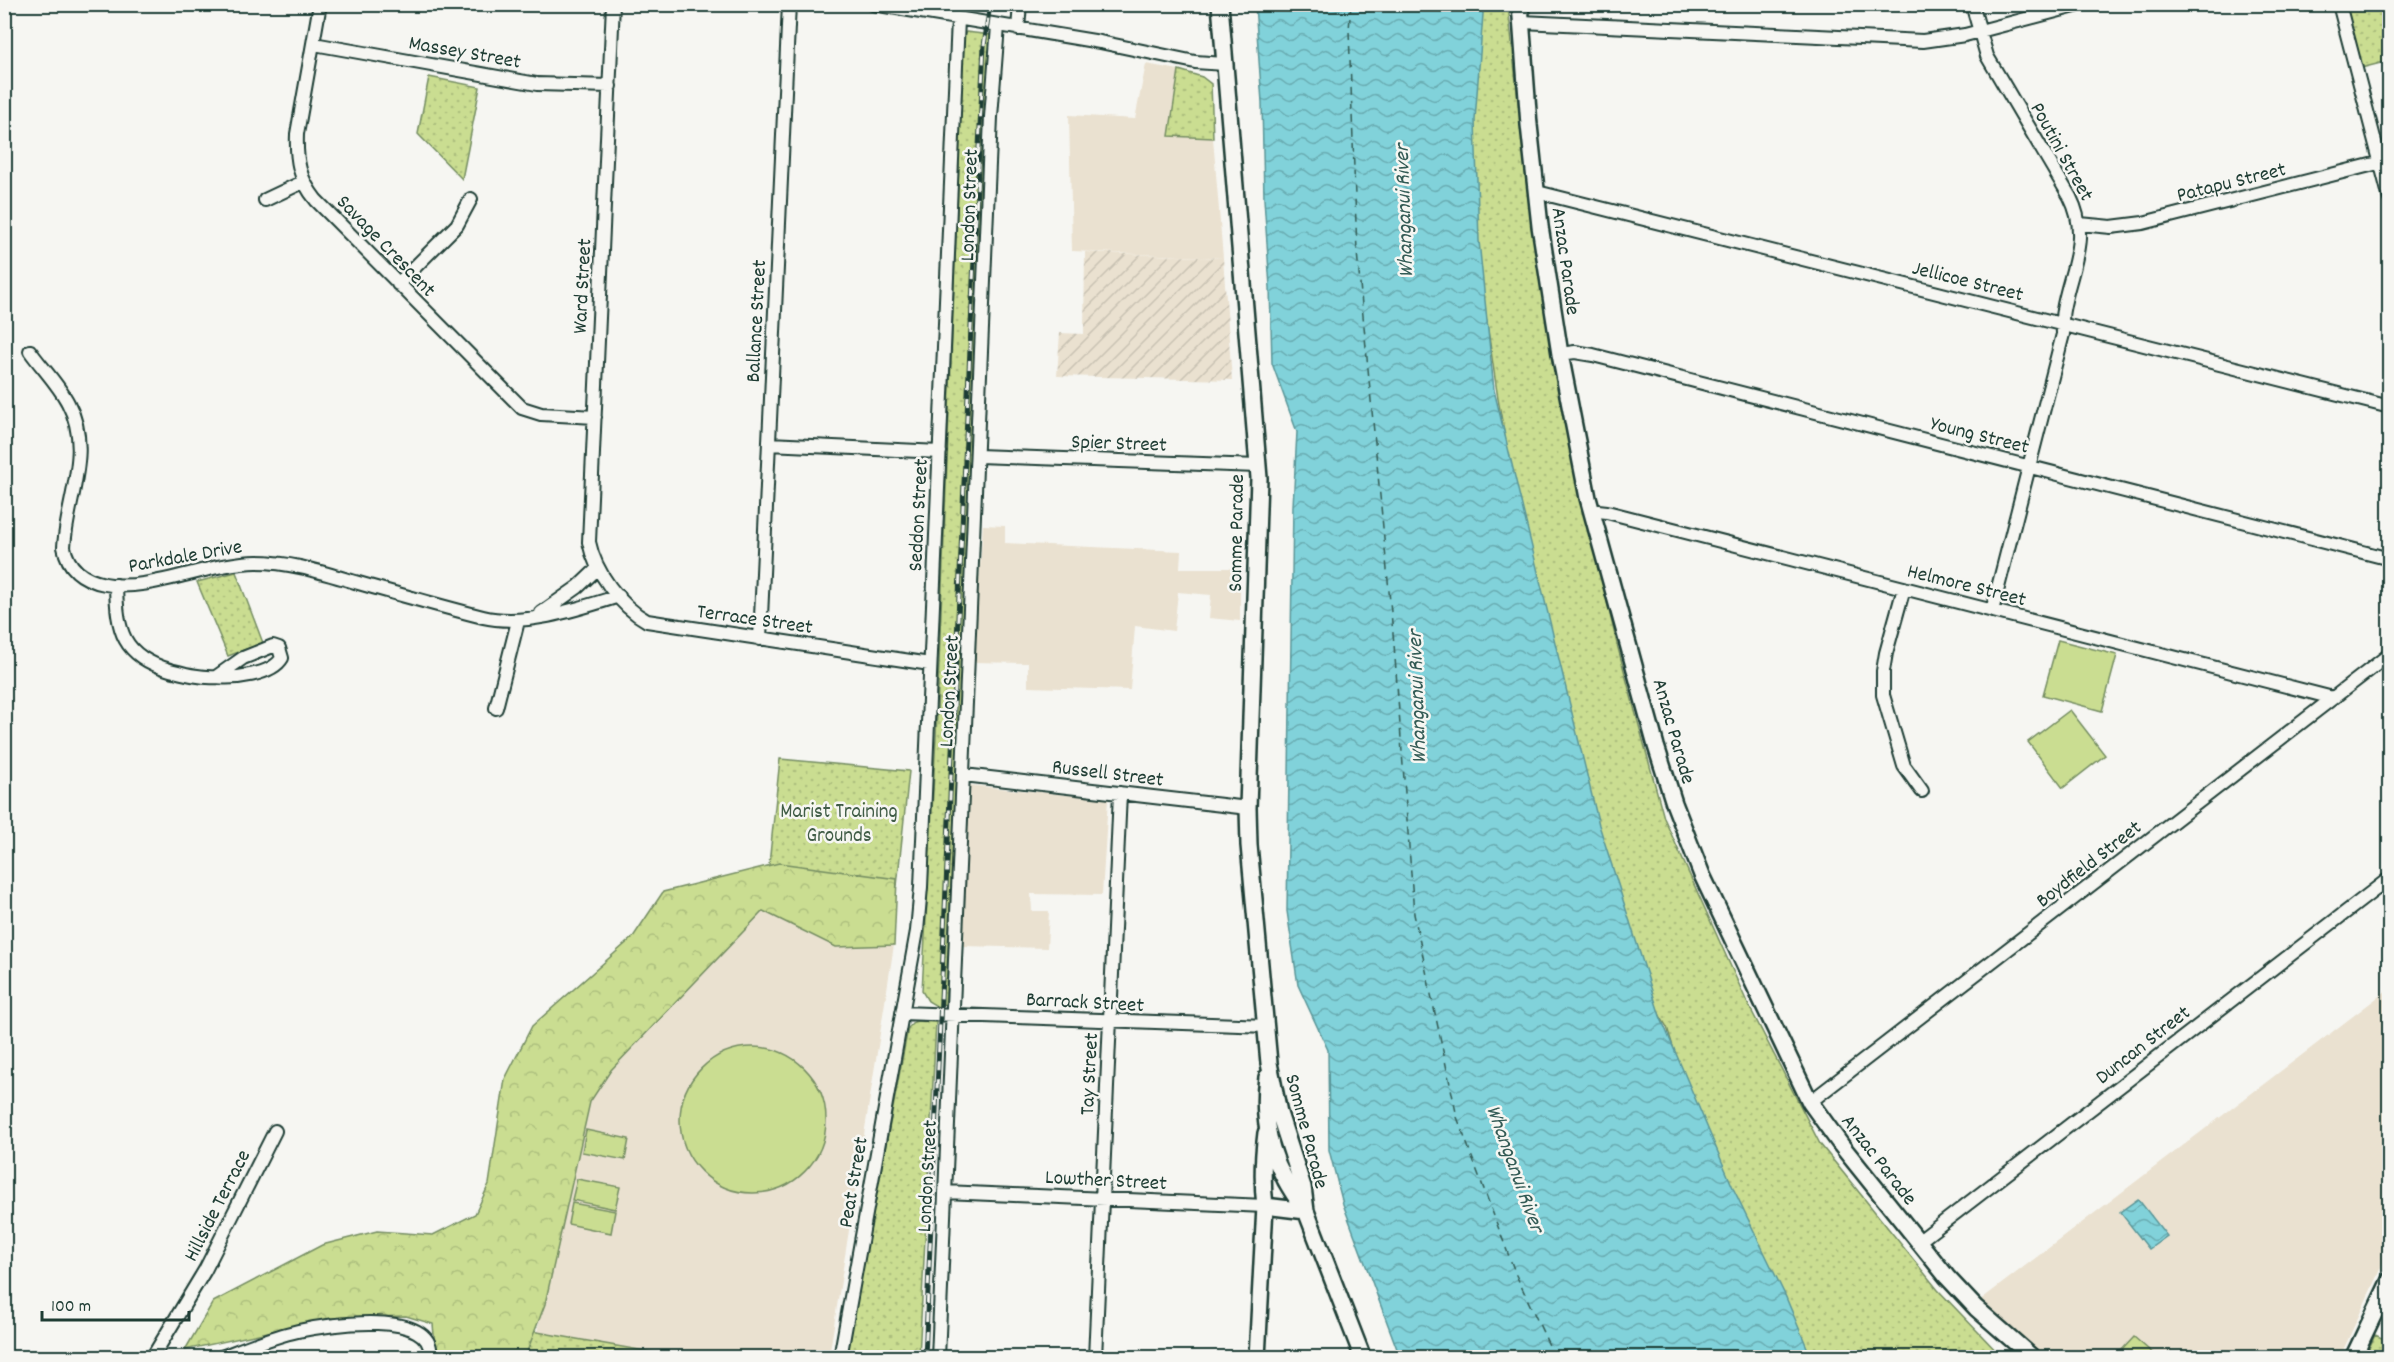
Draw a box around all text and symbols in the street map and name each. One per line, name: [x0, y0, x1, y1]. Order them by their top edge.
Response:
street label: Massey Street: [406, 29, 523, 79]
street label: Poutini Street: [2021, 98, 2100, 208]
water label: Whanganui River: [1388, 141, 1423, 278]
street label: London Street: [954, 148, 988, 262]
street label: Patapu Street: [2174, 156, 2290, 212]
street label: Savage Crescent: [328, 189, 442, 305]
street label: Anzac Parade: [1542, 206, 1586, 317]
street label: Ward Street: [567, 238, 601, 335]
street label: Jellicoe Street: [1909, 255, 2026, 311]
street label: Ballance Street: [740, 259, 776, 383]
street label: Young Street: [1927, 410, 2032, 464]
street label: Spier Street: [1071, 428, 1167, 462]
street label: Seddon Street: [902, 458, 938, 572]
street label: Somme Parade: [1222, 474, 1254, 592]
street label: Parkdale Drive: [126, 533, 245, 583]
street label: Helmore Street: [1904, 558, 2029, 616]
street label: Terrace Street: [695, 598, 815, 644]
water label: Whanganui River: [1401, 627, 1436, 764]
street label: London Street: [933, 634, 969, 748]
street label: Anzac Parade: [1643, 676, 1701, 788]
street label: Russell Street: [1050, 753, 1165, 797]
park label: Marist Training Grounds: [780, 798, 898, 852]
street label: Boydfield Street: [2030, 814, 2149, 916]
street label: Barrack Street: [1025, 986, 1145, 1022]
street label: Duncan Street: [2090, 999, 2198, 1093]
street label: Tay Street: [1074, 1032, 1108, 1116]
street label: Somme Parade: [1275, 1071, 1335, 1192]
water label: Whanganui River: [1476, 1101, 1552, 1240]
street label: Anzac Parade: [1832, 1109, 1923, 1213]
street label: London Street: [911, 1119, 947, 1233]
street label: Peat Street: [832, 1134, 878, 1231]
street label: Hillside Terrace: [178, 1145, 260, 1267]
street label: Lowther Street: [1044, 1164, 1168, 1200]
scale bar: [42, 1284, 189, 1322]
text: 100 m: [51, 1295, 91, 1320]

